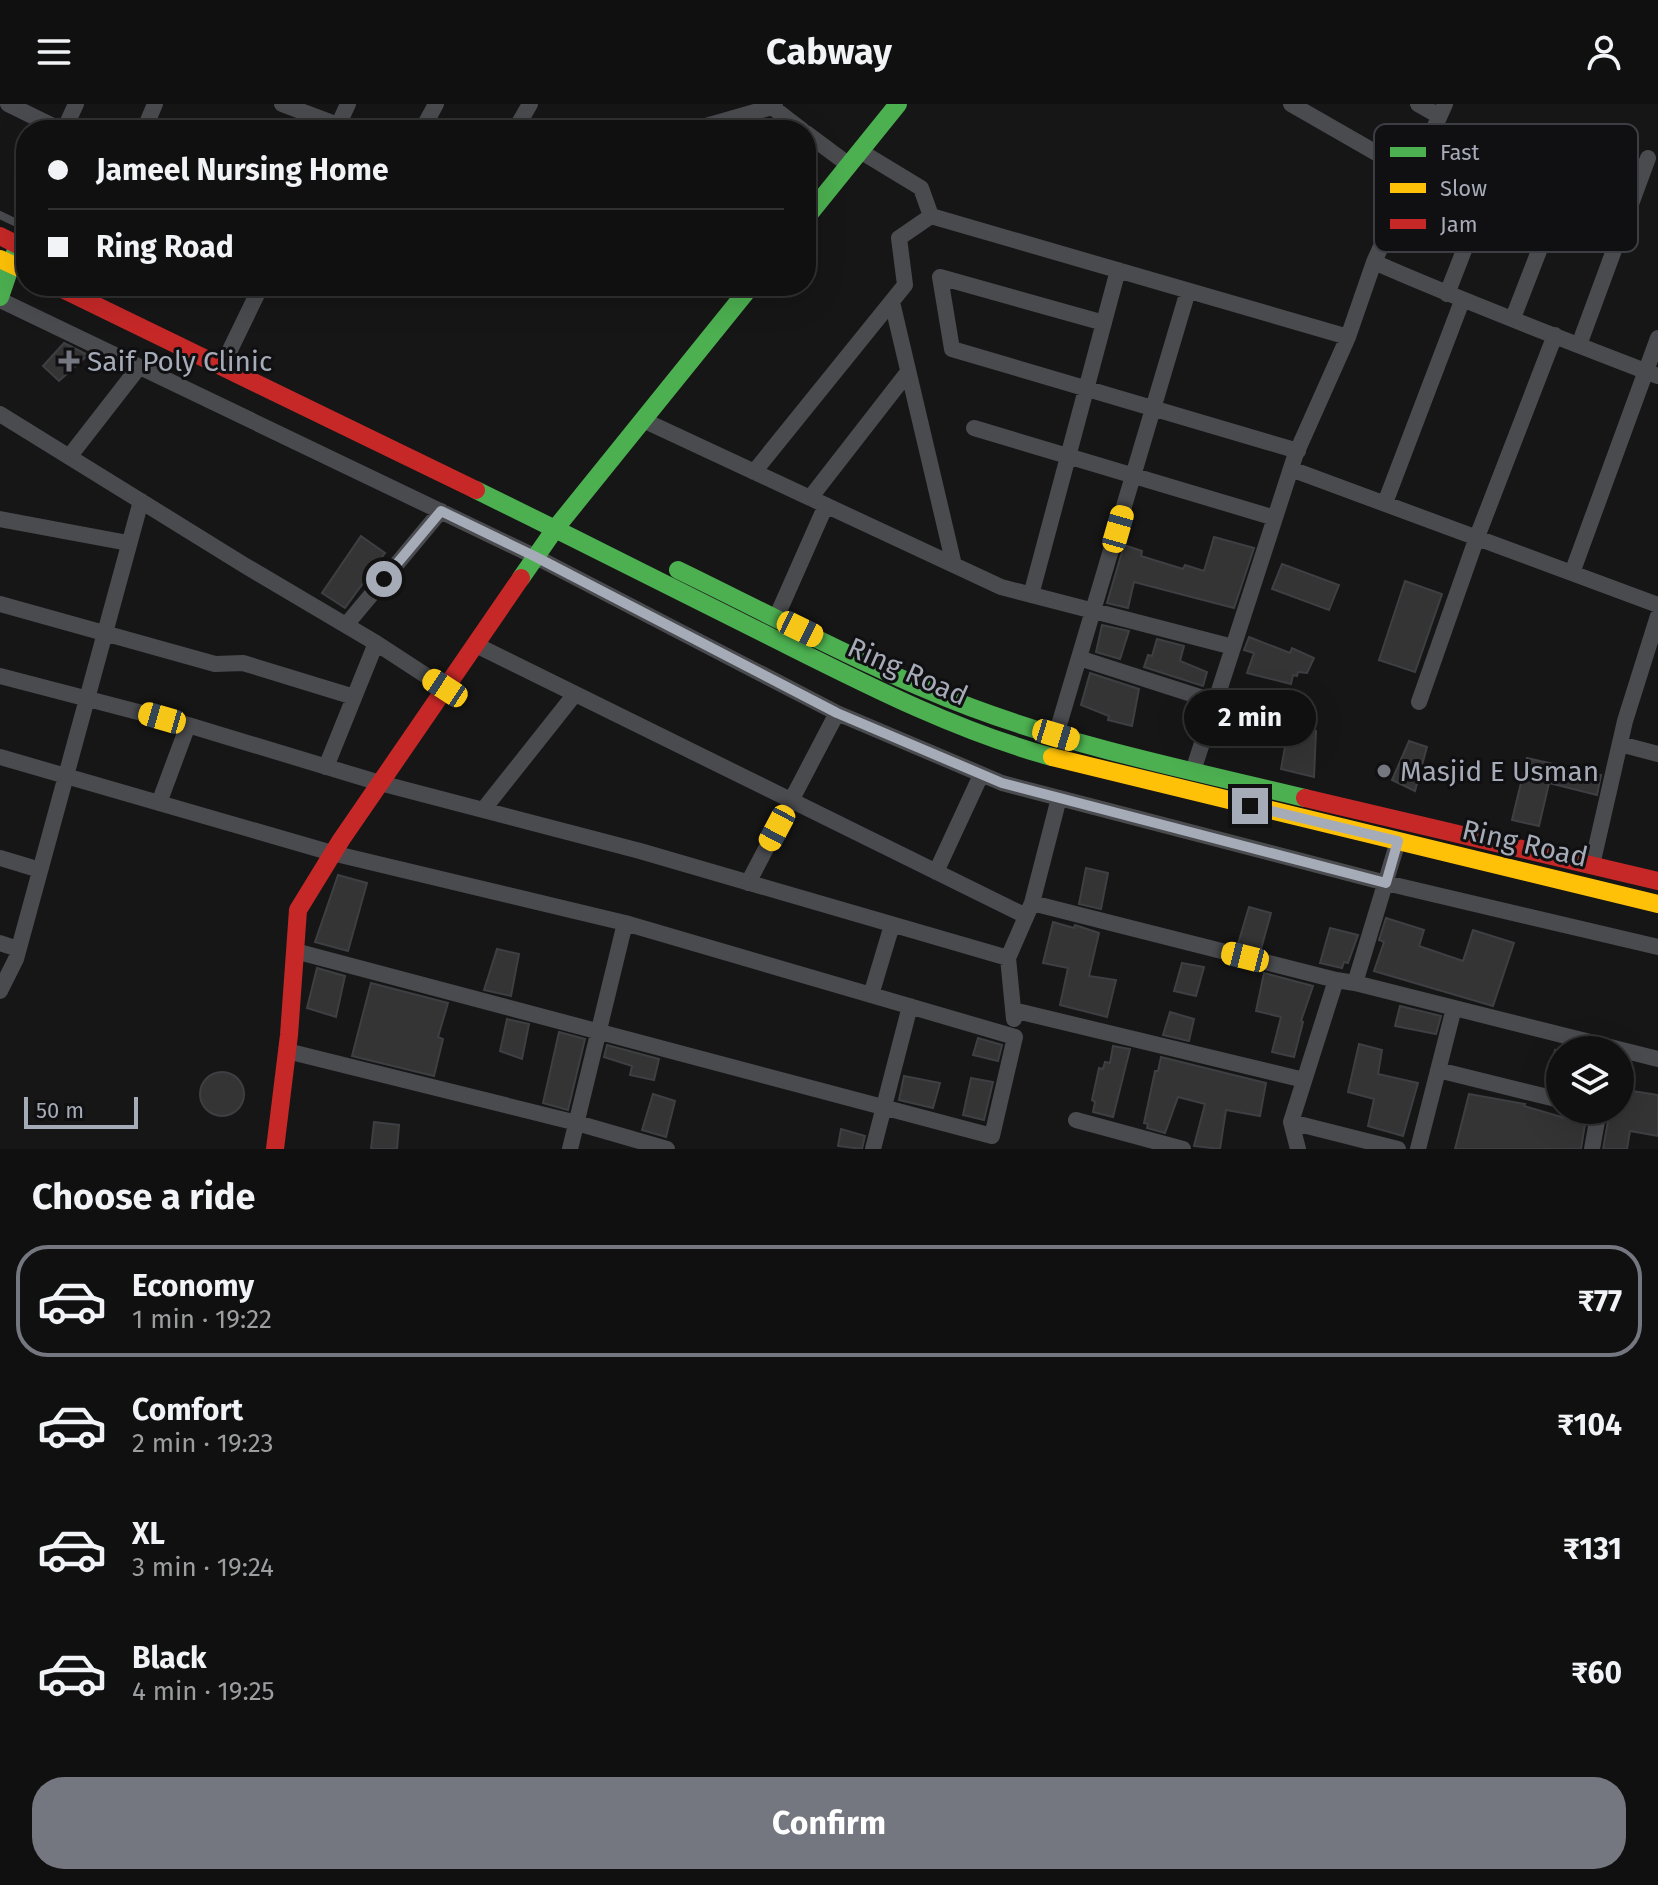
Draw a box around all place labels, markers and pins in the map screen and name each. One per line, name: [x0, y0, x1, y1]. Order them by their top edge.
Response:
place label: Saif Poly Clinic: [87, 345, 272, 378]
marker: Saif Poly Clinic: [58, 350, 80, 372]
place label: Masjid E Usman: [1400, 755, 1599, 788]
marker: Masjid E Usman: [1375, 762, 1393, 780]

